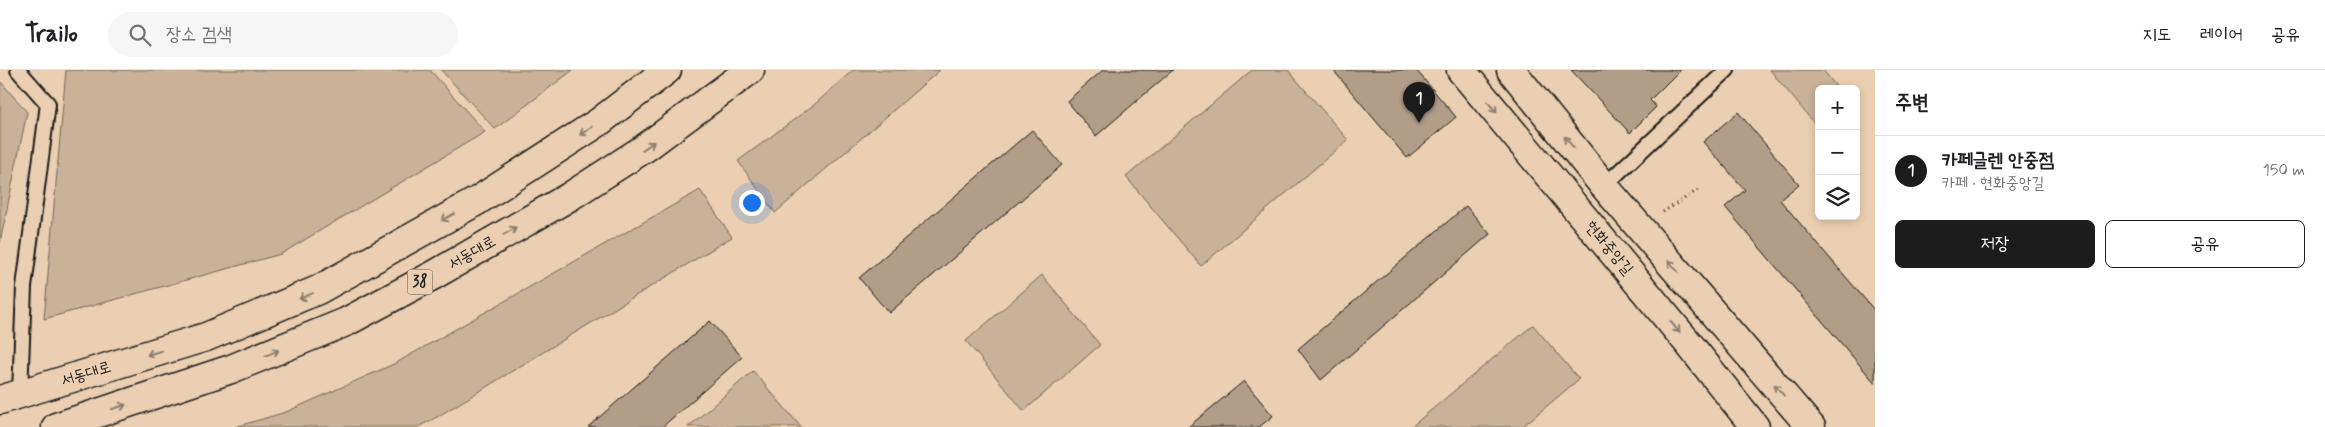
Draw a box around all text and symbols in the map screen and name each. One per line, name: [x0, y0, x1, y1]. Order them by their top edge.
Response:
search box: [108, 12, 458, 57]
text: Trailo: [25, 19, 78, 50]
icon: search: [126, 21, 154, 49]
text: 장소 검색: [166, 22, 232, 47]
text: 지도: [2143, 23, 2172, 47]
text: 레이어: [2200, 23, 2243, 47]
text: 공유: [2271, 23, 2300, 47]
pin: 1: [1403, 82, 1435, 123]
map controls: [1815, 85, 1860, 220]
button: +: [1815, 85, 1860, 130]
text: 주변: [1895, 89, 1929, 117]
one-way arrow: [1487, 101, 1498, 114]
one-way arrow: [579, 126, 593, 136]
button: −: [1815, 130, 1860, 175]
one-way arrow: [1563, 136, 1574, 149]
one-way arrow: [641, 141, 655, 151]
text: 카페글렌 안중점: [1942, 148, 2054, 173]
text: 1: [1907, 160, 1915, 181]
text: 150 m: [2263, 160, 2305, 181]
text: 카페 · 현화중앙길: [1942, 173, 2044, 194]
button: layers: [1815, 175, 1860, 220]
your location: [739, 190, 765, 216]
one-way arrow: [441, 213, 456, 222]
street label: 현화중앙길: [1580, 217, 1638, 280]
button: 저장: [1895, 220, 2095, 268]
button: 공유: [2105, 220, 2305, 268]
one-way arrow: [502, 226, 517, 236]
street label: 서동대로: [444, 231, 500, 275]
one-way arrow: [1668, 260, 1679, 273]
road number: 38: [408, 270, 432, 294]
one-way arrow: [299, 291, 314, 301]
one-way arrow: [1669, 320, 1680, 333]
one-way arrow: [264, 347, 279, 357]
one-way arrow: [147, 349, 163, 359]
street label: 서동대로: [58, 356, 114, 392]
one-way arrow: [1774, 384, 1785, 397]
one-way arrow: [110, 402, 126, 411]

